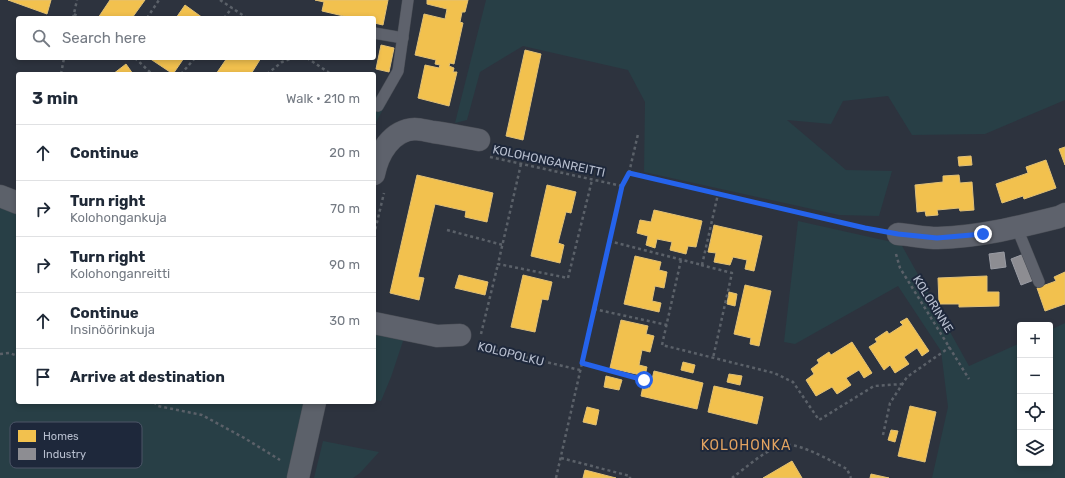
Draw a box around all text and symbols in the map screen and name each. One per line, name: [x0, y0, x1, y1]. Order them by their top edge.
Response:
search box: [16, 16, 376, 60]
icon: search: [30, 27, 52, 49]
text: Search here: [62, 29, 146, 47]
text: 3 min: [32, 88, 78, 108]
text: Walk · 210 m: [286, 91, 360, 106]
icon: ahead: [32, 142, 54, 164]
street label: KOLOHONGANREITTI: [491, 142, 607, 180]
text: Continue: [70, 144, 139, 162]
text: 20 m: [329, 145, 360, 160]
text: Turn right: [70, 192, 145, 210]
icon: right: [32, 198, 54, 220]
text: 70 m: [330, 201, 360, 216]
text: Kolohongankuja: [70, 210, 167, 225]
route end: [974, 225, 992, 243]
text: Turn right: [70, 248, 145, 266]
icon: right: [32, 254, 54, 276]
text: 90 m: [329, 257, 360, 272]
text: Kolohonganreitti: [70, 266, 170, 281]
street label: KOLORINNE: [910, 273, 956, 335]
text: Continue: [70, 304, 139, 322]
icon: ahead: [32, 310, 54, 332]
text: 30 m: [329, 313, 360, 328]
text: Insinöörinkuja: [70, 322, 155, 337]
map controls: [1017, 322, 1053, 466]
button: +: [1017, 322, 1053, 358]
street label: KOLOPOLKU: [476, 339, 546, 369]
button: −: [1017, 358, 1053, 394]
icon: arrive: [32, 366, 54, 388]
text: Arrive at destination: [70, 368, 225, 386]
route start: [635, 371, 653, 389]
button: locate: [1017, 394, 1053, 430]
legend: [10, 422, 142, 468]
text: Homes: [43, 430, 79, 443]
button: layers: [1017, 430, 1053, 466]
district label: KOLOHONKA: [701, 437, 791, 454]
text: Industry: [43, 448, 86, 461]

